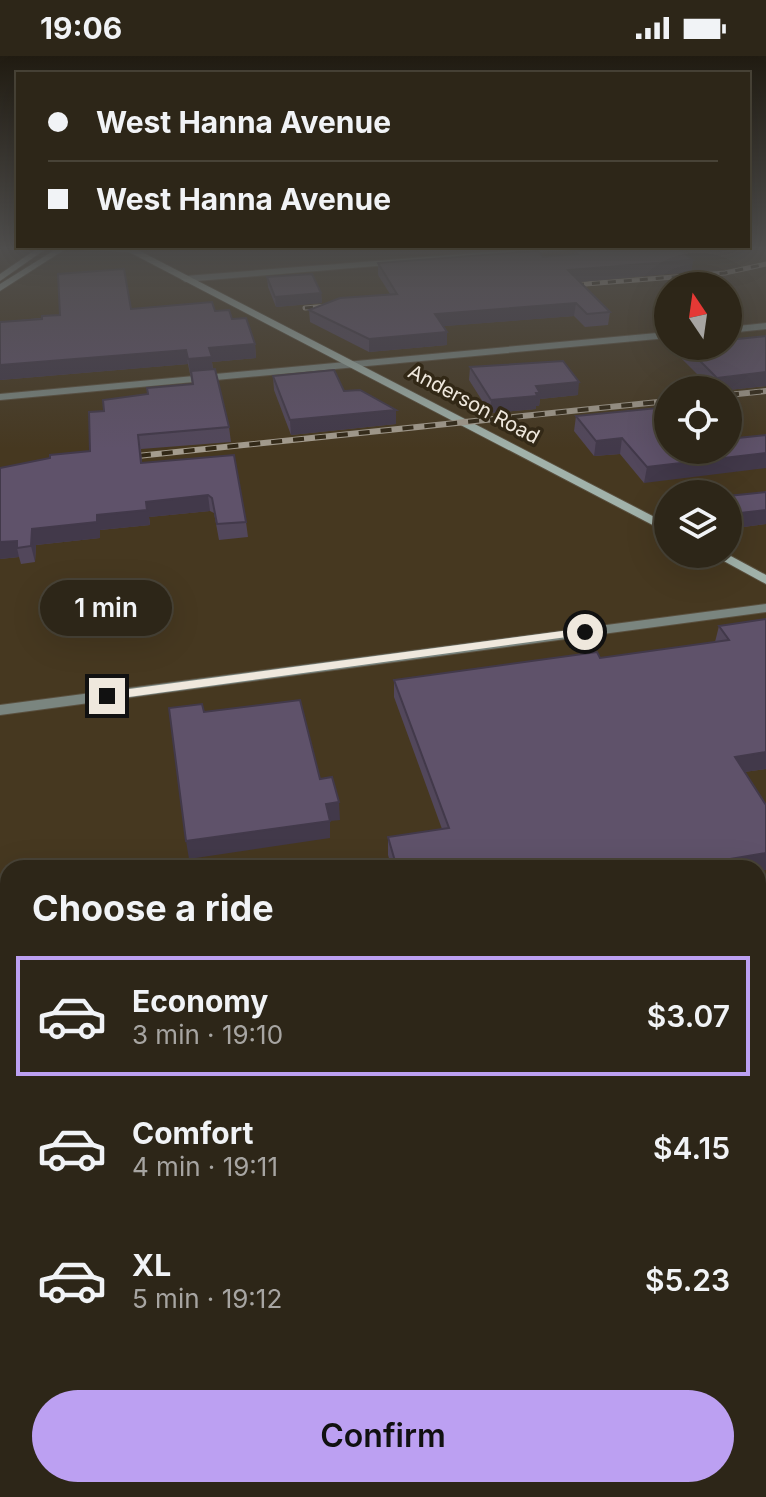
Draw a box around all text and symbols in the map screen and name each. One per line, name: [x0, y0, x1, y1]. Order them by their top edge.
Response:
text: 19:06: [40, 10, 122, 46]
text: West Hanna Avenue: [96, 104, 391, 140]
text: West Hanna Avenue: [96, 181, 391, 217]
north arrow: [654, 272, 742, 360]
map controls: [654, 272, 742, 568]
street label: Anderson Road: [404, 359, 544, 449]
button: locate: [654, 376, 742, 464]
button: layers: [654, 480, 742, 568]
callout: 1 min: [41, 580, 173, 636]
text: 1 min: [74, 592, 138, 623]
route start: [567, 614, 603, 650]
route end: [89, 678, 125, 714]
text: Choose a ride: [32, 886, 274, 930]
icon: car: [36, 980, 108, 1052]
text: Economy: [132, 983, 268, 1019]
text: $3.07: [647, 998, 730, 1034]
text: 3 min · 19:10: [132, 1019, 283, 1050]
icon: car: [36, 1112, 108, 1184]
text: Comfort: [132, 1115, 253, 1151]
text: $4.15: [653, 1130, 730, 1166]
text: 4 min · 19:11: [132, 1151, 278, 1182]
icon: car: [36, 1244, 108, 1316]
text: XL: [132, 1247, 171, 1283]
text: $5.23: [645, 1262, 730, 1298]
text: 5 min · 19:12: [132, 1283, 282, 1314]
button: Confirm: [32, 1390, 734, 1482]

